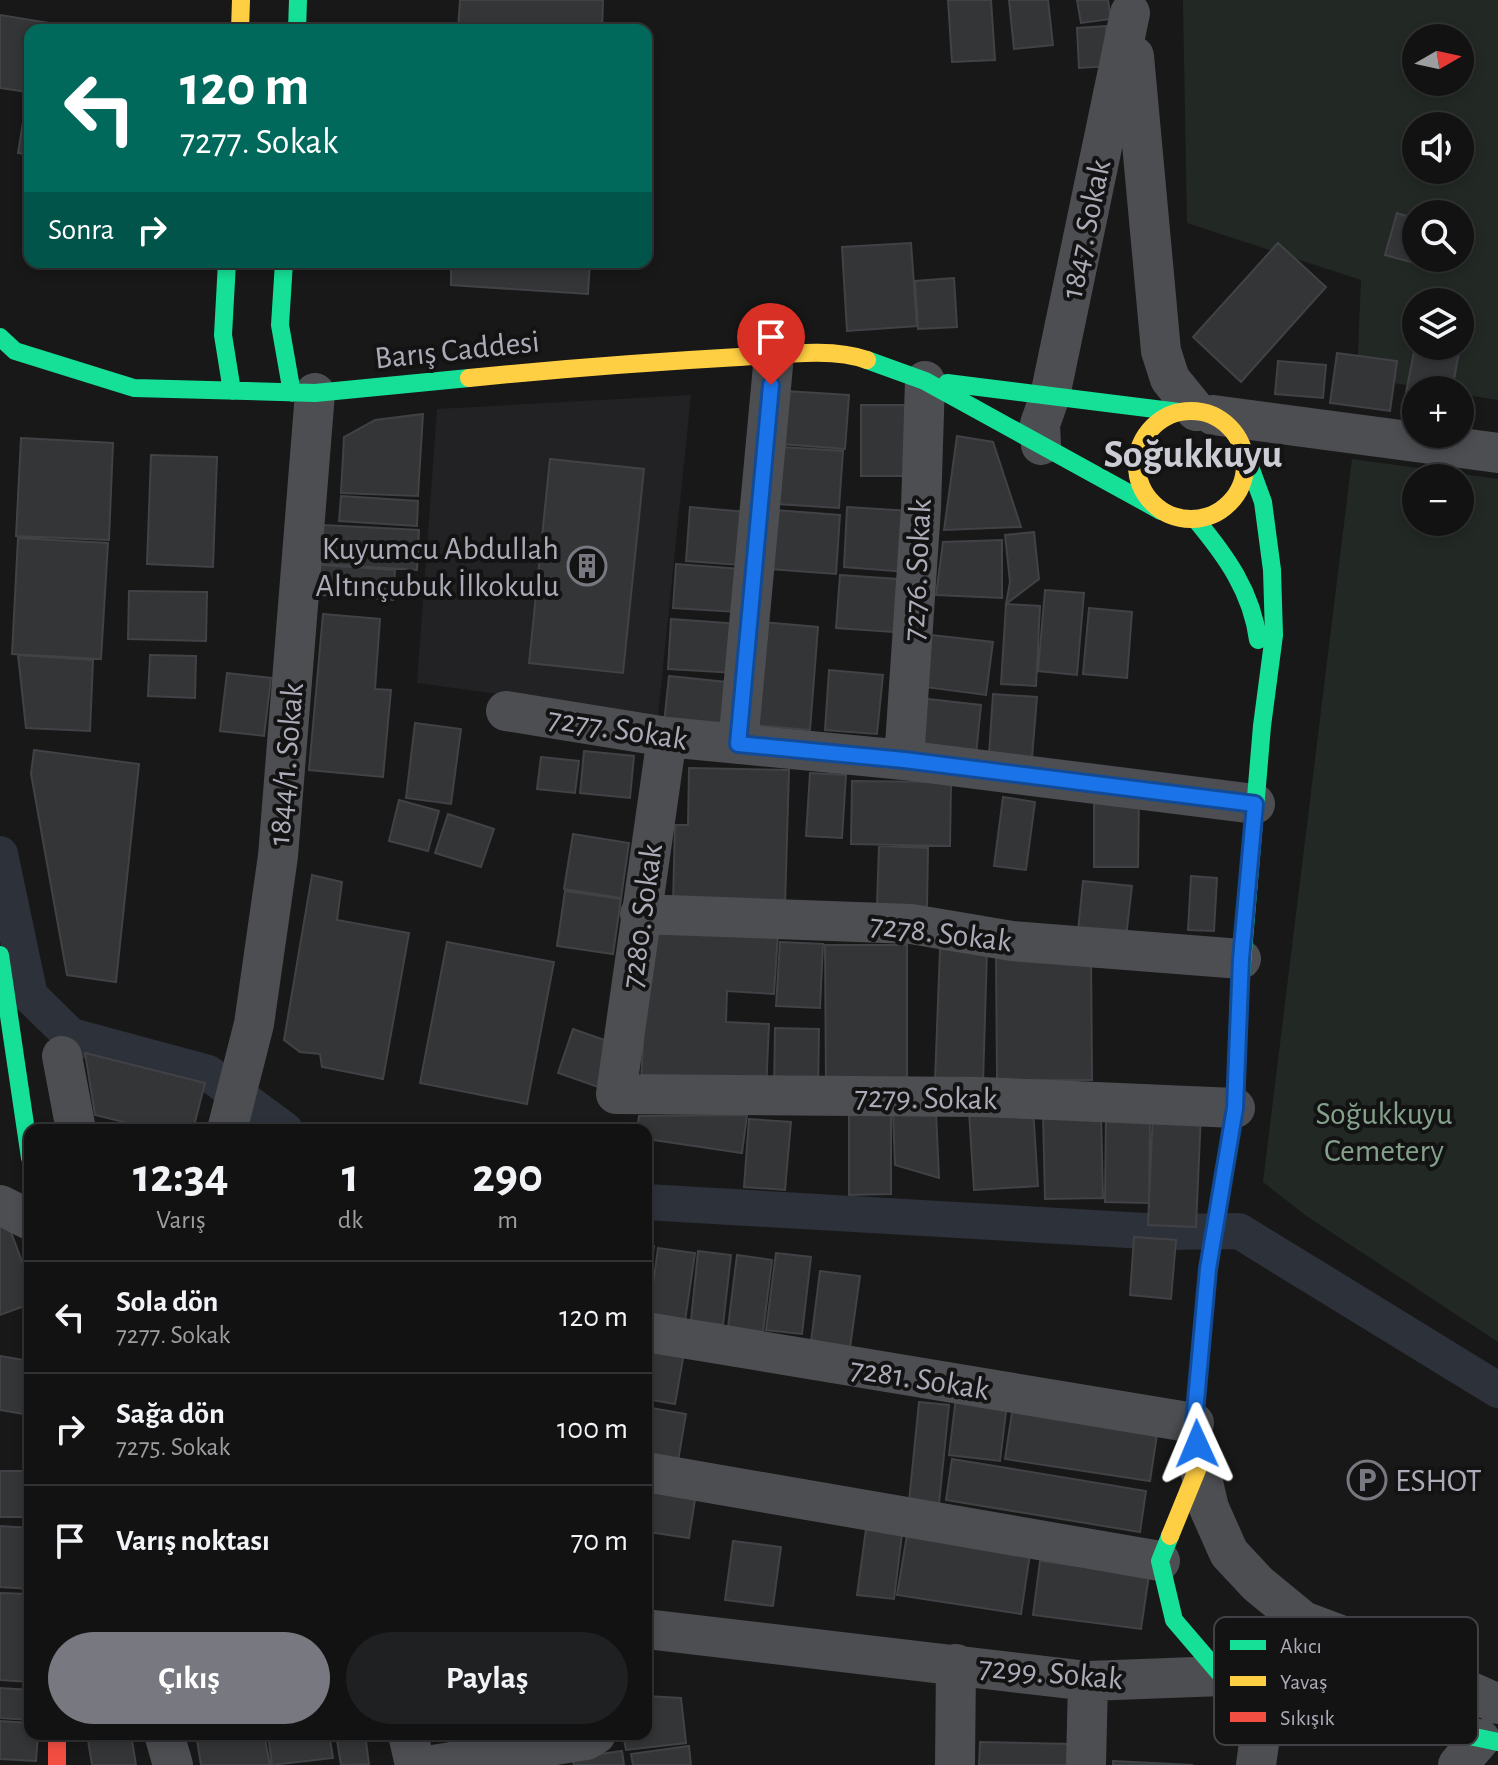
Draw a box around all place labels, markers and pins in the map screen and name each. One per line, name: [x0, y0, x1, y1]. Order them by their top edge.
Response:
pin: [737, 303, 805, 385]
place label: Kuyumcu Abdullah Altınçubuk İlkokulu: [316, 533, 559, 602]
building icon: Kuyumcu Abdullah Altınçubuk İlkokulu: [566, 545, 608, 587]
parking icon: ESHOT: [1346, 1459, 1388, 1501]
place label: ESHOT: [1395, 1465, 1482, 1497]

